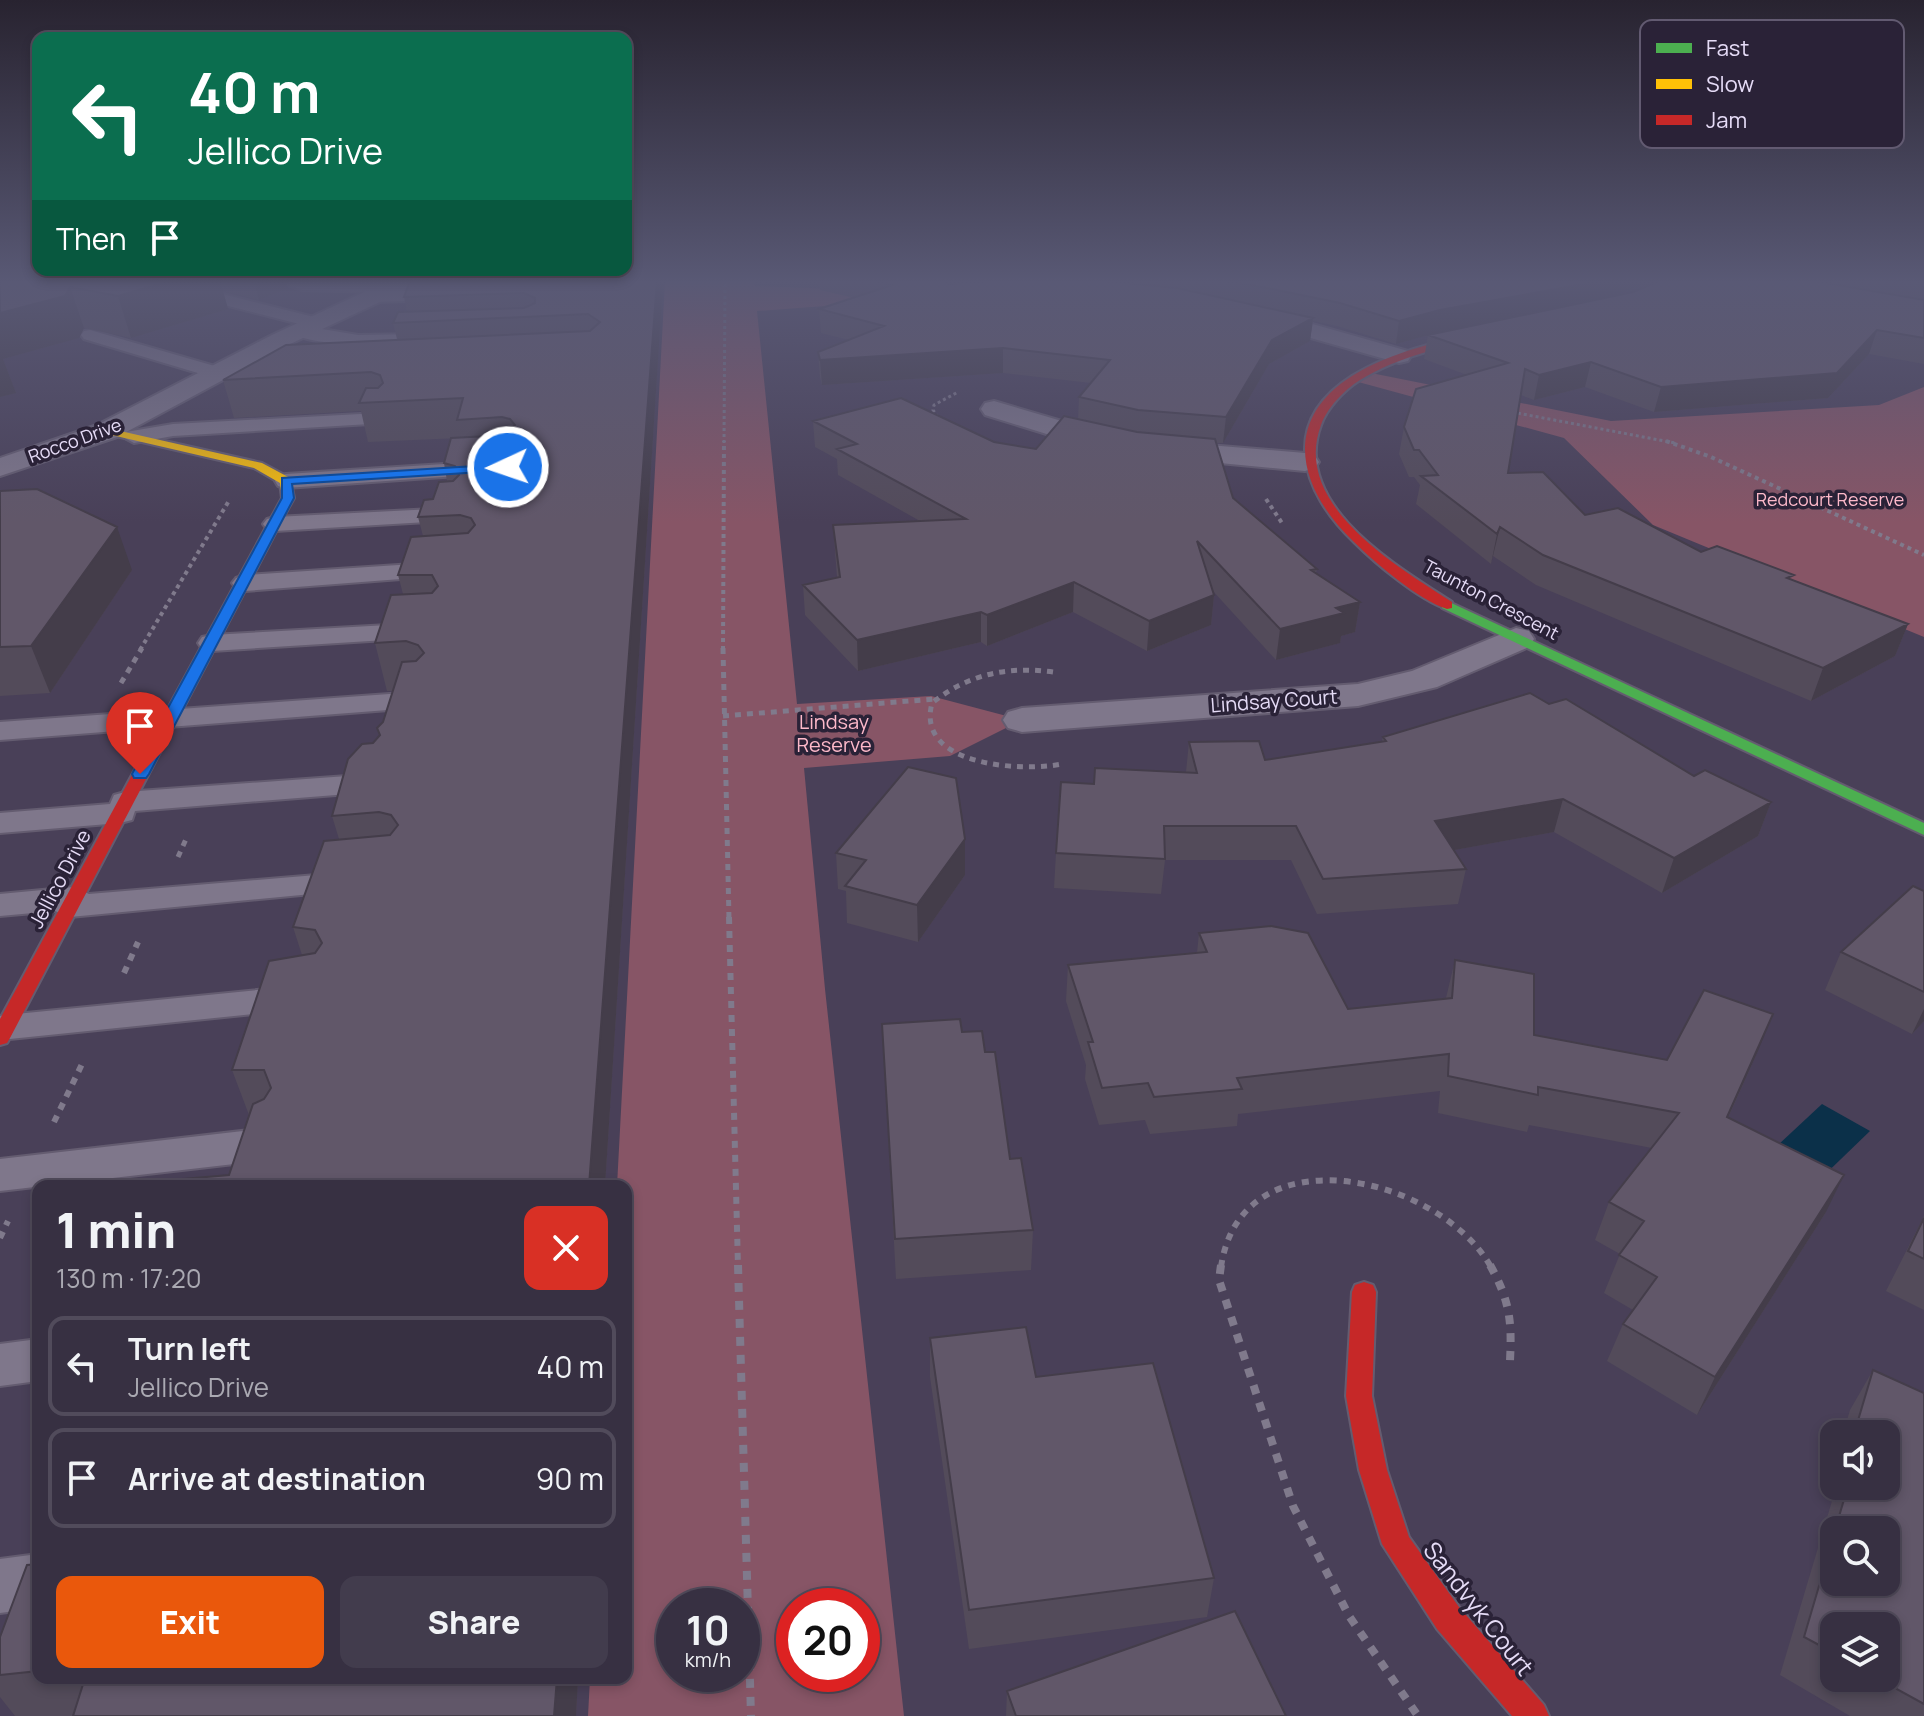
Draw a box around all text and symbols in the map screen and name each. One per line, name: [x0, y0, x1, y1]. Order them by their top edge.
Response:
legend: [1640, 20, 1904, 148]
text: Fast: [1706, 33, 1749, 63]
text: 40 m: [188, 53, 320, 130]
icon: left: [56, 64, 160, 168]
text: Slow: [1706, 69, 1754, 99]
text: Jam: [1706, 105, 1747, 135]
text: Jellico Drive: [188, 126, 383, 175]
icon: arrive: [143, 216, 187, 260]
text: Then: [56, 218, 127, 259]
street label: Rocco Drive: [25, 412, 125, 468]
position arrow: [466, 425, 550, 509]
park label: Redcourt Reserve: [1756, 487, 1904, 511]
street label: Taunton Crescent: [1420, 553, 1563, 645]
street label: Lindsay Court: [1210, 683, 1338, 718]
pin: [106, 692, 174, 774]
icon: arrive: [118, 704, 162, 748]
park label: Lindsay Reserve: [796, 708, 872, 758]
street label: Jellico Drive: [22, 825, 97, 933]
text: 1 min: [56, 1197, 176, 1262]
button: close: [524, 1206, 608, 1290]
text: 130 m · 17:20: [56, 1260, 202, 1296]
text: Turn left: [128, 1328, 251, 1369]
icon: left: [60, 1344, 104, 1388]
text: 40 m: [537, 1346, 604, 1387]
text: Jellico Drive: [128, 1369, 269, 1405]
map controls: [1820, 1420, 1900, 1692]
button: sound: [1820, 1420, 1900, 1500]
icon: arrive: [60, 1456, 104, 1500]
text: Arrive at destination: [128, 1458, 426, 1499]
text: 90 m: [536, 1458, 604, 1499]
button: search: [1820, 1516, 1900, 1596]
street label: Sandvyk Court: [1416, 1534, 1542, 1682]
button: Exit: [56, 1576, 324, 1668]
button: Share: [340, 1576, 608, 1668]
speed limit sign: 20: [776, 1588, 880, 1692]
text: 10: [686, 1602, 730, 1657]
button: layers: [1820, 1612, 1900, 1692]
text: km/h: [685, 1646, 731, 1673]

